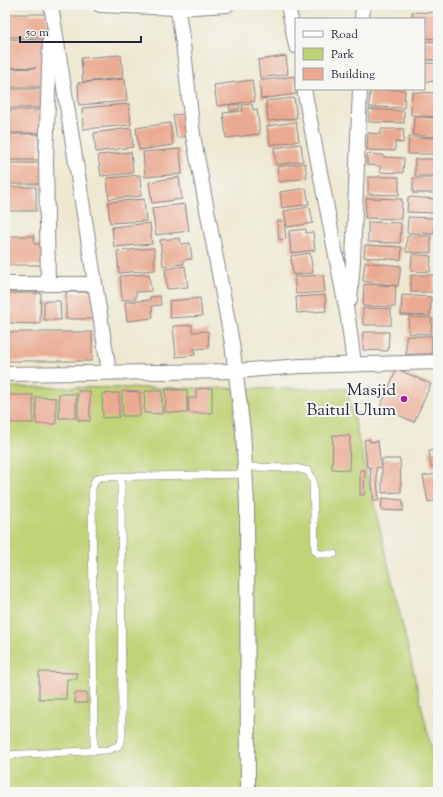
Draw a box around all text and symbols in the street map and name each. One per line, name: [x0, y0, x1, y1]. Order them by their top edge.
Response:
scale bar: [20, 18, 141, 44]
legend: [295, 18, 425, 90]
text: 50 m: [25, 24, 49, 42]
text: Road: [331, 26, 358, 44]
text: Park: [331, 46, 354, 64]
text: Building: [331, 66, 375, 84]
place label: Masjid Baitul Ulum: [306, 379, 396, 423]
marker: Masjid Baitul Ulum: [399, 394, 409, 404]

